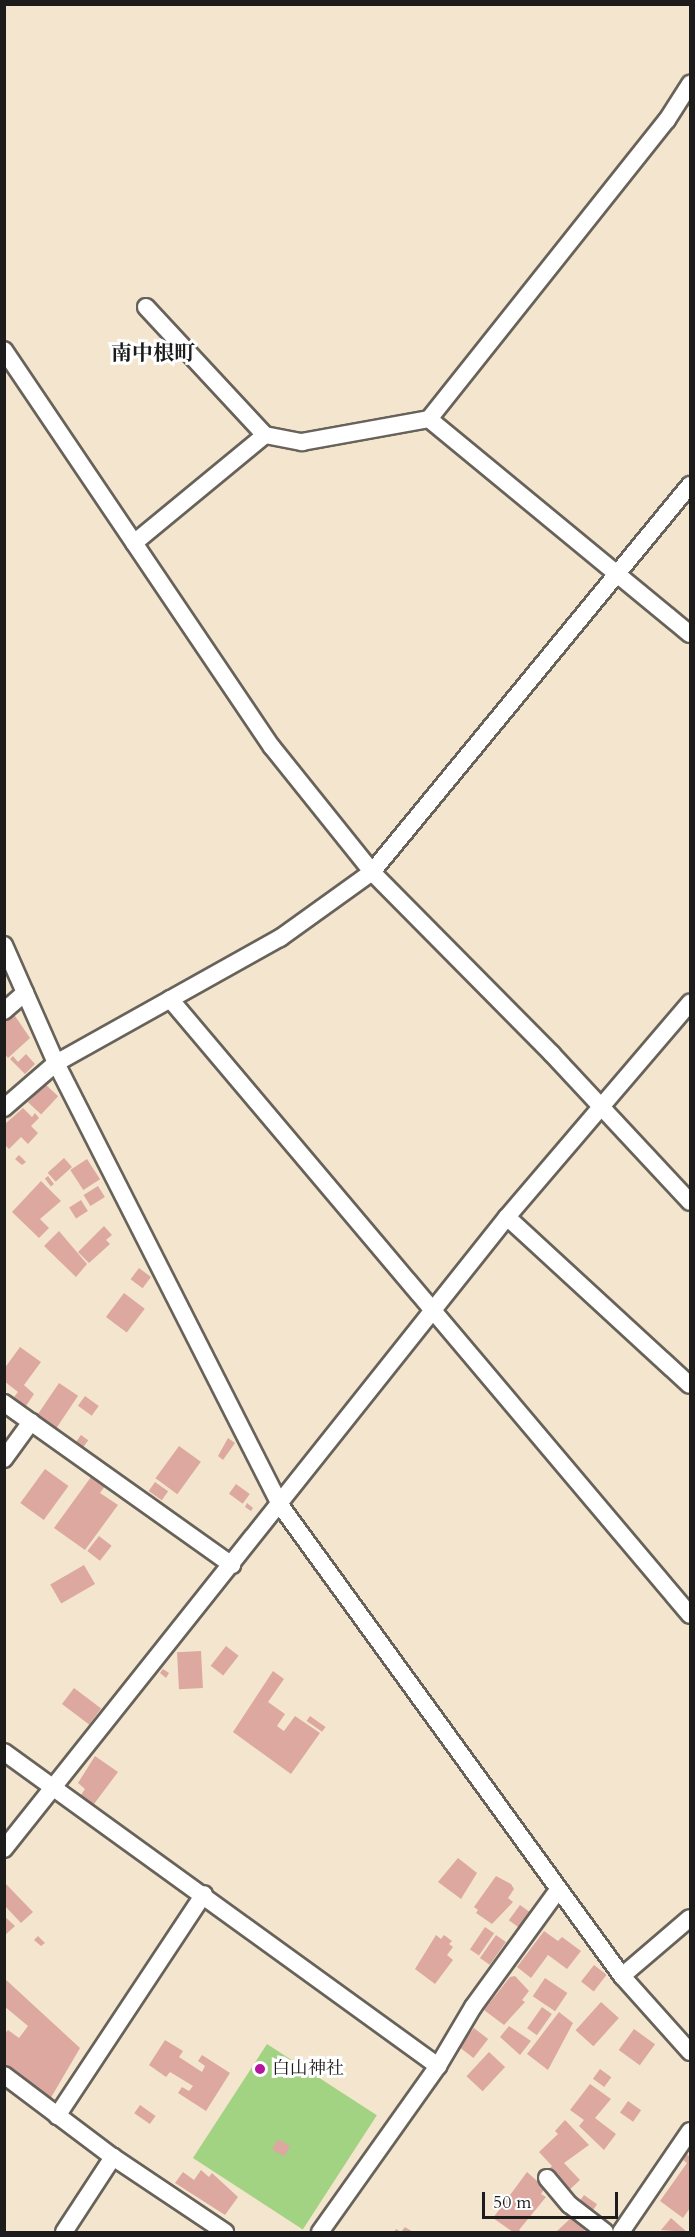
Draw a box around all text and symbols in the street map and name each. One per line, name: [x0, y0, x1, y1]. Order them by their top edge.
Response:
district label: 南中根町: [111, 341, 195, 367]
place label: 白山神社: [272, 2058, 344, 2080]
marker: 白山神社: [253, 2062, 267, 2076]
scale bar: [485, 2180, 622, 2218]
text: 50 m: [493, 2190, 532, 2215]

